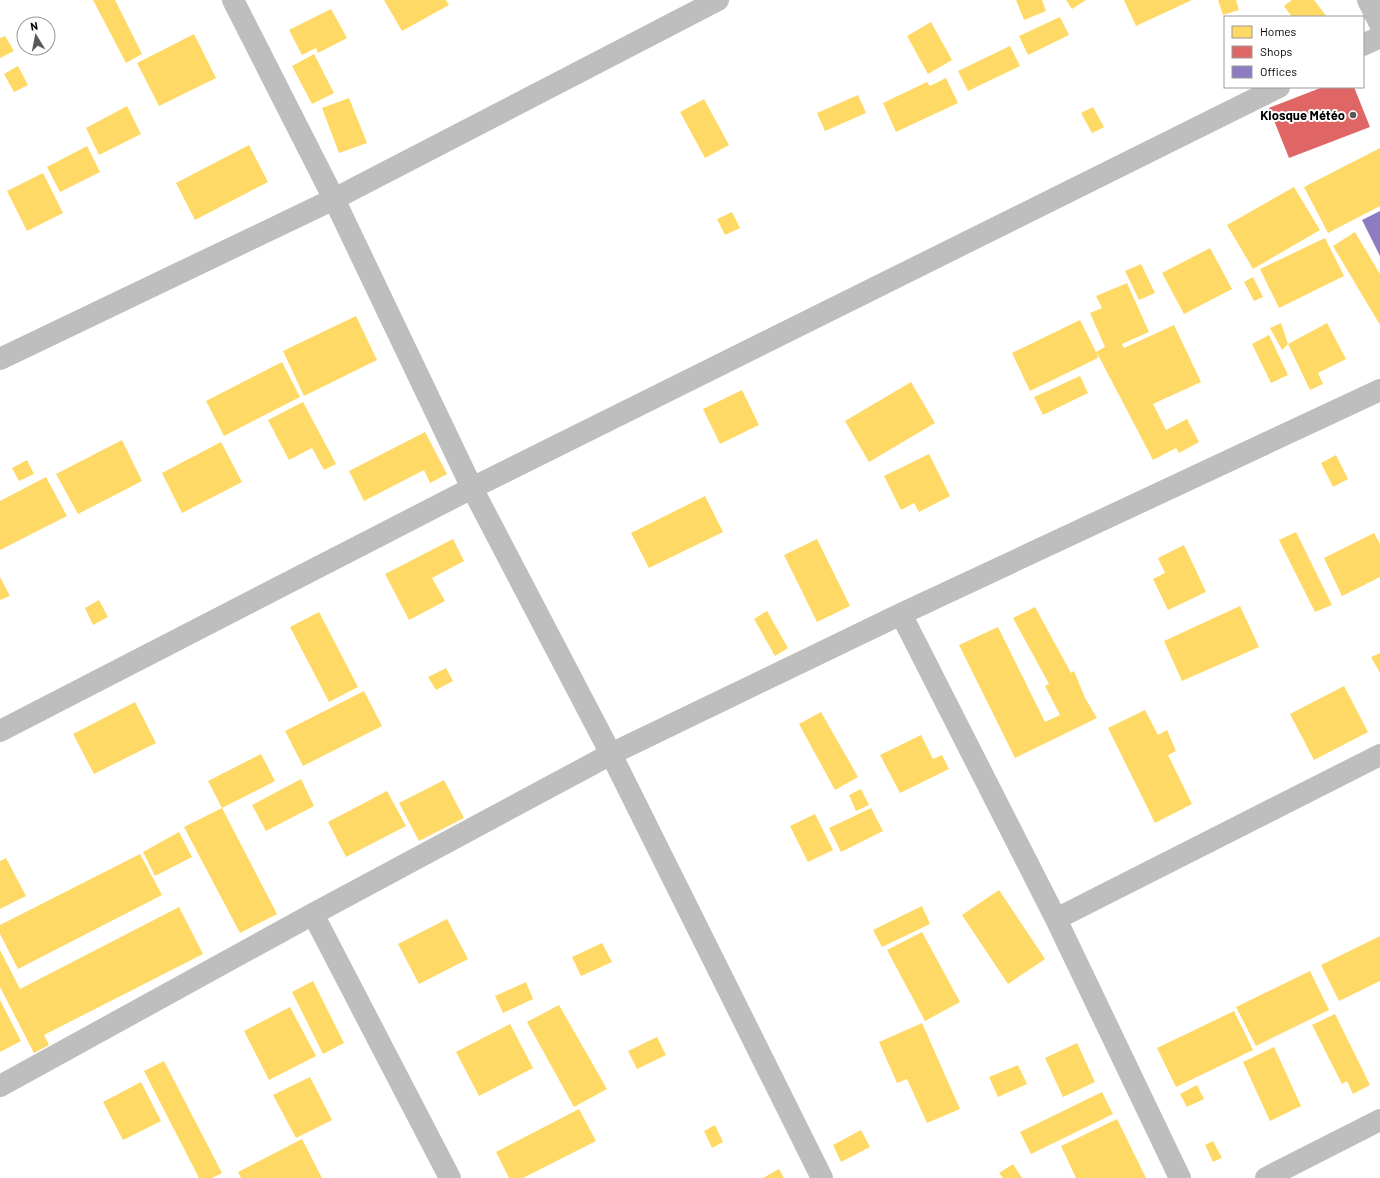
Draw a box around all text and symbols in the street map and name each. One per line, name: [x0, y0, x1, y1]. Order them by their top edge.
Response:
north arrow: [16, 16, 56, 56]
legend: [1224, 16, 1364, 88]
text: N: [29, 19, 39, 33]
text: Homes: [1260, 24, 1297, 38]
text: Shops: [1260, 44, 1293, 58]
text: Offices: [1260, 64, 1297, 78]
place label: Kiosque Météo: [1260, 107, 1345, 123]
marker: Kiosque Météo: [1348, 110, 1358, 120]

